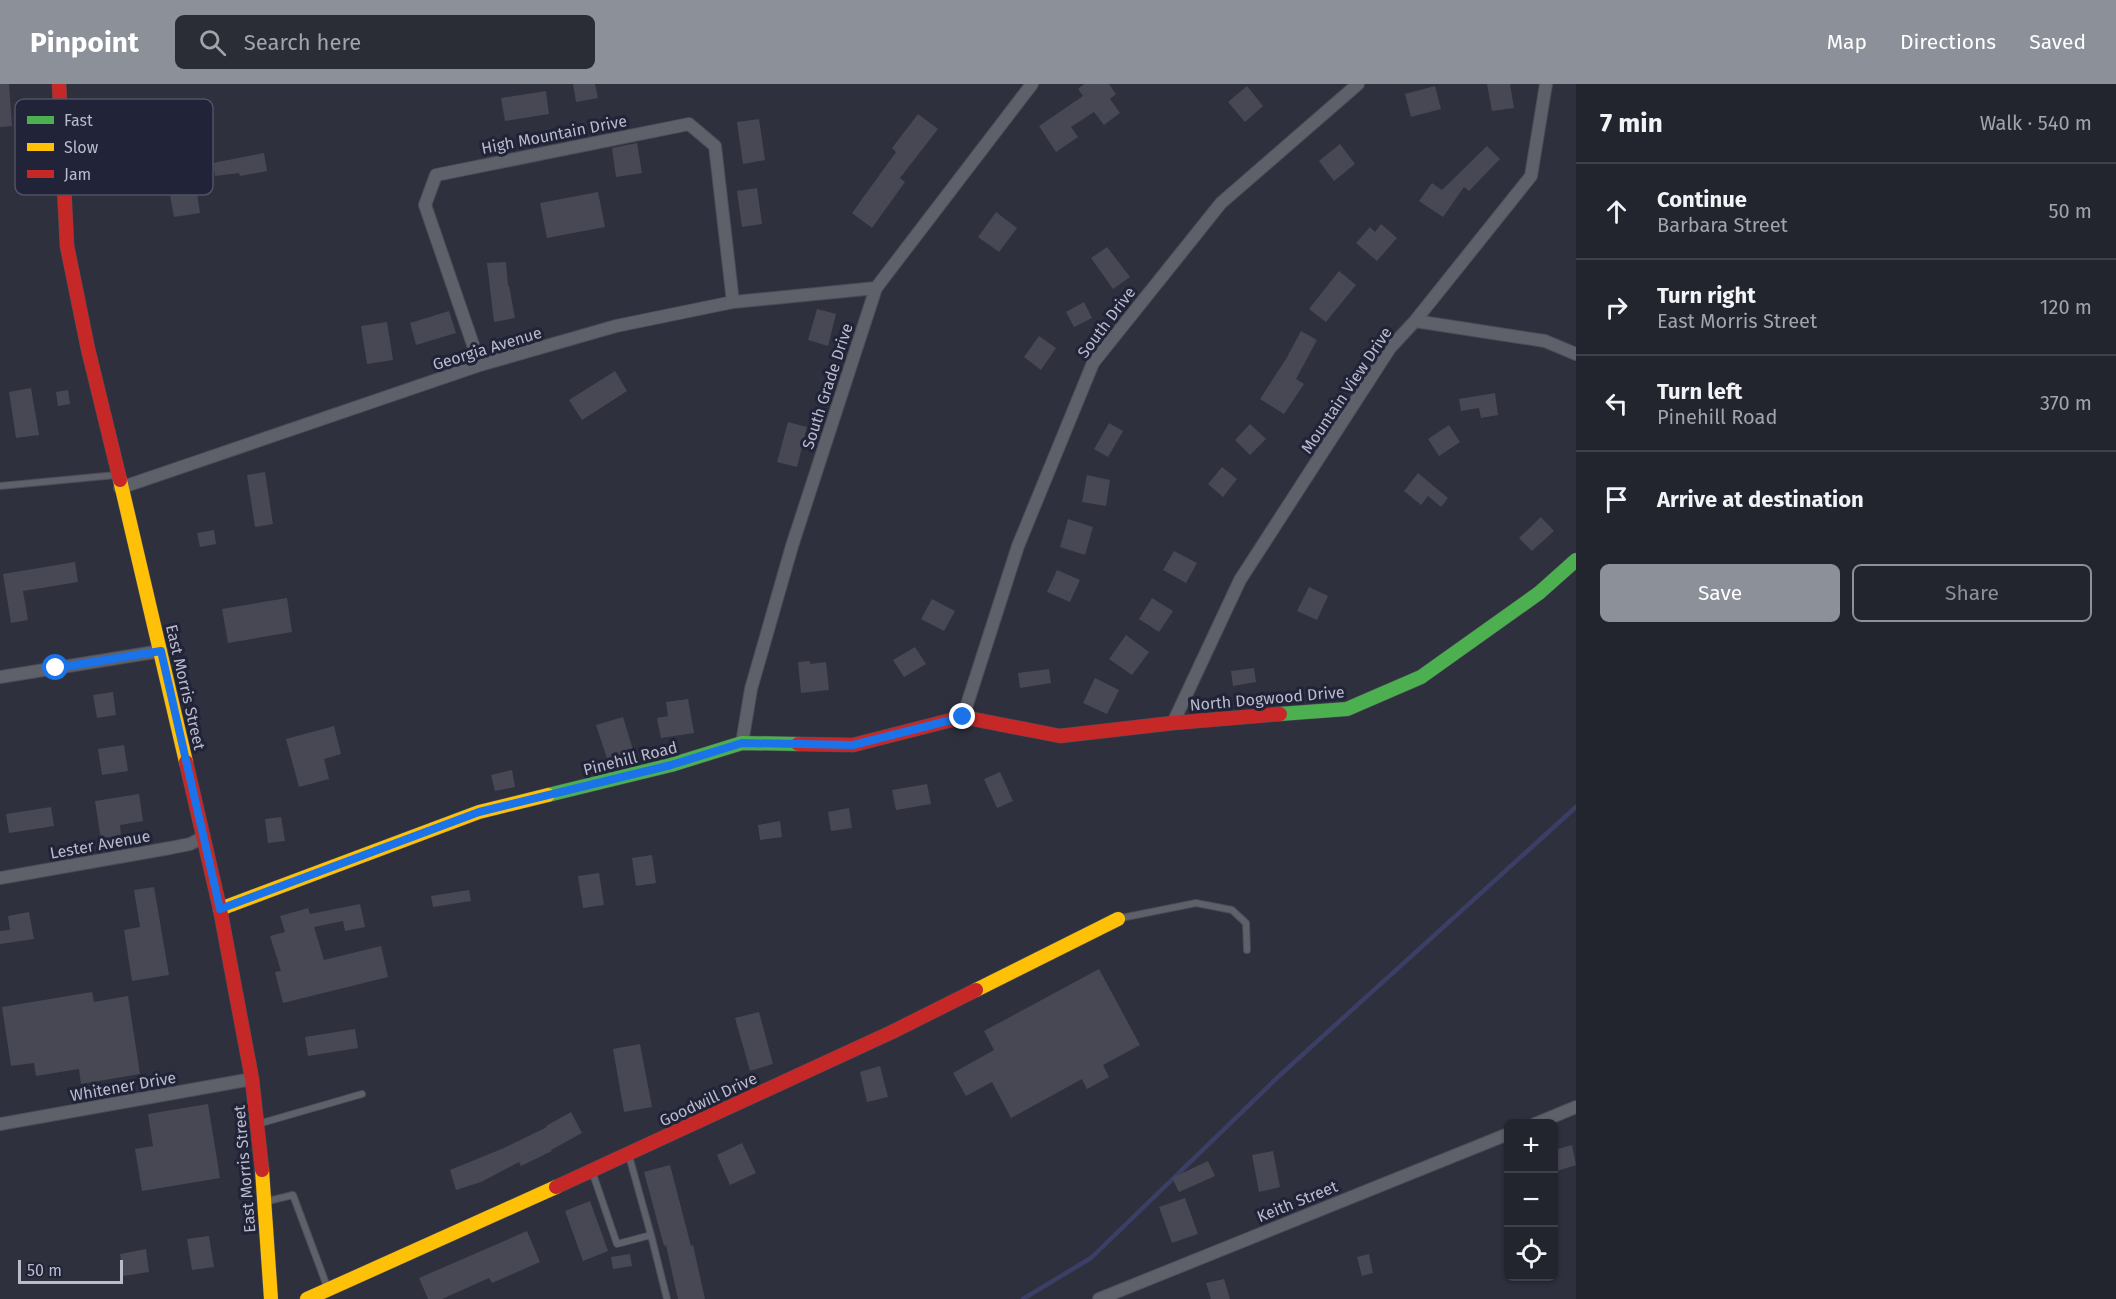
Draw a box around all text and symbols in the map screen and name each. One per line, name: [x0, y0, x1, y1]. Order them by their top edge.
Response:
search box: [175, 15, 595, 69]
text: Pinpoint: [30, 26, 139, 59]
icon: search: [196, 26, 229, 59]
text: Search here: [244, 29, 361, 56]
text: Map: [1827, 29, 1867, 55]
text: Directions: [1900, 29, 1996, 55]
text: Saved: [2029, 29, 2086, 55]
legend: [15, 99, 213, 195]
text: 7 min: [1600, 108, 1663, 139]
text: Fast: [64, 111, 93, 130]
street label: High Mountain Drive: [480, 111, 628, 158]
text: Walk · 540 m: [1980, 111, 2092, 135]
text: Slow: [64, 138, 99, 157]
text: Jam: [64, 165, 91, 184]
text: Continue: [1657, 186, 1747, 213]
icon: ahead: [1600, 195, 1633, 228]
text: 50 m: [2048, 199, 2092, 223]
text: Barbara Street: [1657, 213, 1788, 237]
text: Turn right: [1657, 282, 1756, 309]
street label: South Drive: [1073, 283, 1139, 362]
icon: right: [1600, 291, 1633, 324]
text: 120 m: [2040, 295, 2092, 319]
text: East Morris Street: [1657, 309, 1817, 333]
street label: South Grade Drive: [798, 321, 857, 451]
street label: Georgia Avenue: [430, 323, 544, 374]
street label: Mountain View Drive: [1297, 323, 1396, 457]
text: Turn left: [1657, 378, 1742, 405]
icon: left: [1600, 387, 1633, 420]
text: 370 m: [2040, 391, 2092, 415]
text: Pinehill Road: [1657, 405, 1777, 429]
icon: arrive: [1600, 483, 1633, 516]
text: Arrive at destination: [1657, 486, 1864, 513]
button: Save: [1600, 564, 1840, 622]
button: Share: [1852, 564, 2092, 622]
street label: East Morris Street: [162, 623, 209, 752]
route start: [42, 654, 68, 680]
street label: North Dogwood Drive: [1189, 682, 1345, 715]
route end: [949, 703, 975, 729]
street label: Pinehill Road: [581, 738, 679, 779]
street label: Lester Avenue: [48, 826, 152, 863]
street label: Whitener Drive: [69, 1068, 178, 1105]
street label: Goodwill Drive: [656, 1069, 760, 1130]
street label: East Morris Street: [229, 1104, 260, 1234]
map controls: [1504, 1119, 1558, 1281]
button: +: [1504, 1119, 1558, 1173]
button: −: [1504, 1173, 1558, 1227]
street label: Keith Street: [1254, 1177, 1340, 1226]
button: locate: [1504, 1227, 1558, 1281]
scale bar: [18, 1257, 123, 1284]
text: 50 m: [27, 1261, 62, 1280]

